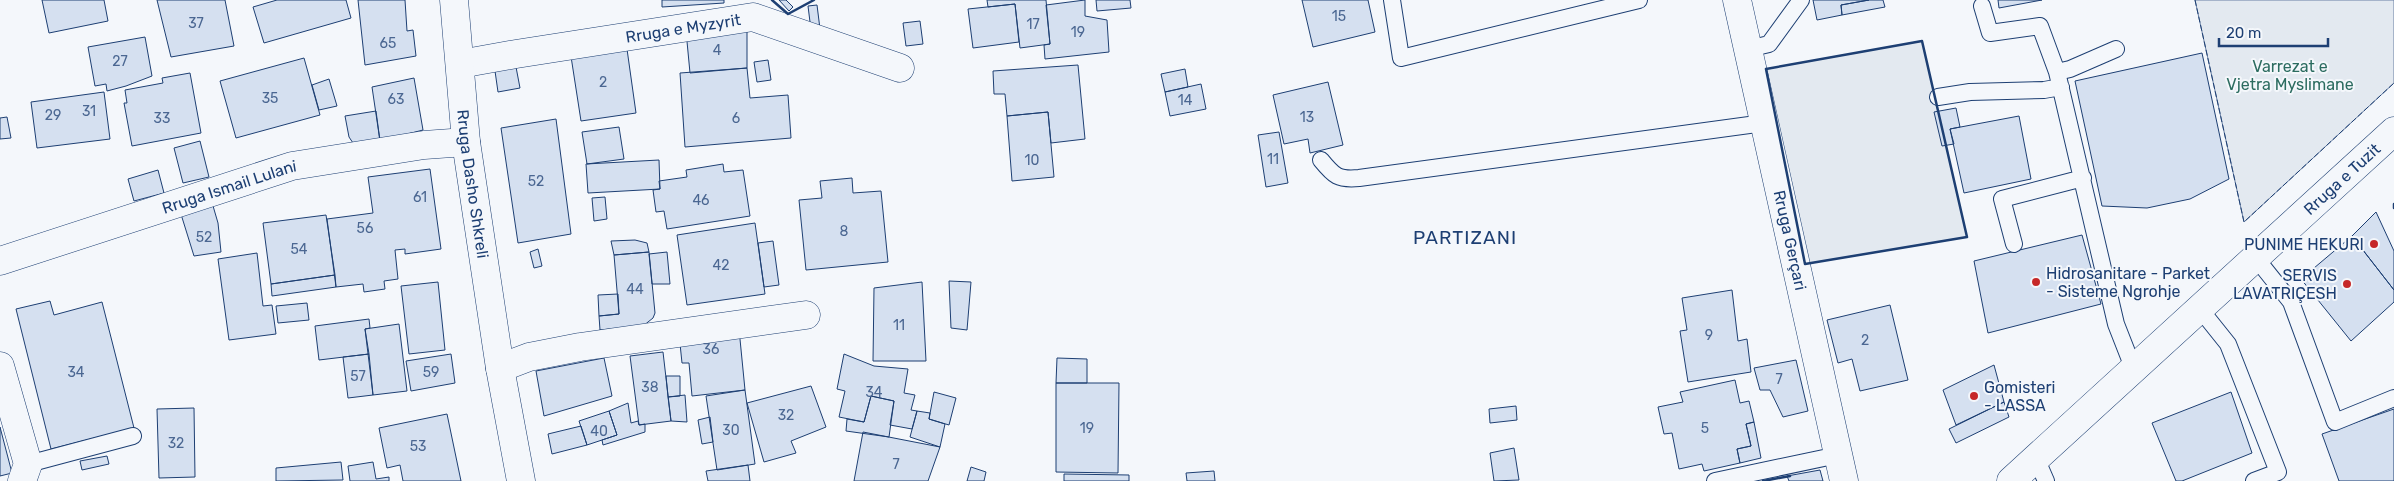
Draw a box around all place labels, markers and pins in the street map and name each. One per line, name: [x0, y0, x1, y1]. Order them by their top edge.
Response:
place label: PUNIME HEKURI: [2244, 235, 2364, 254]
marker: PUNIME HEKURI: [2368, 238, 2380, 250]
place label: Hidrosanitare - Parket - Sisteme Ngrohje: [2046, 264, 2210, 301]
place label: SERVIS LAVATRIÇESH: [2233, 266, 2337, 303]
marker: Hidrosanitare - Parket - Sisteme Ngrohje: [2030, 276, 2042, 288]
marker: SERVIS LAVATRIÇESH: [2341, 278, 2353, 290]
place label: Gomisteri - LASSA: [1984, 378, 2056, 415]
marker: Gomisteri - LASSA: [1968, 390, 1980, 402]

